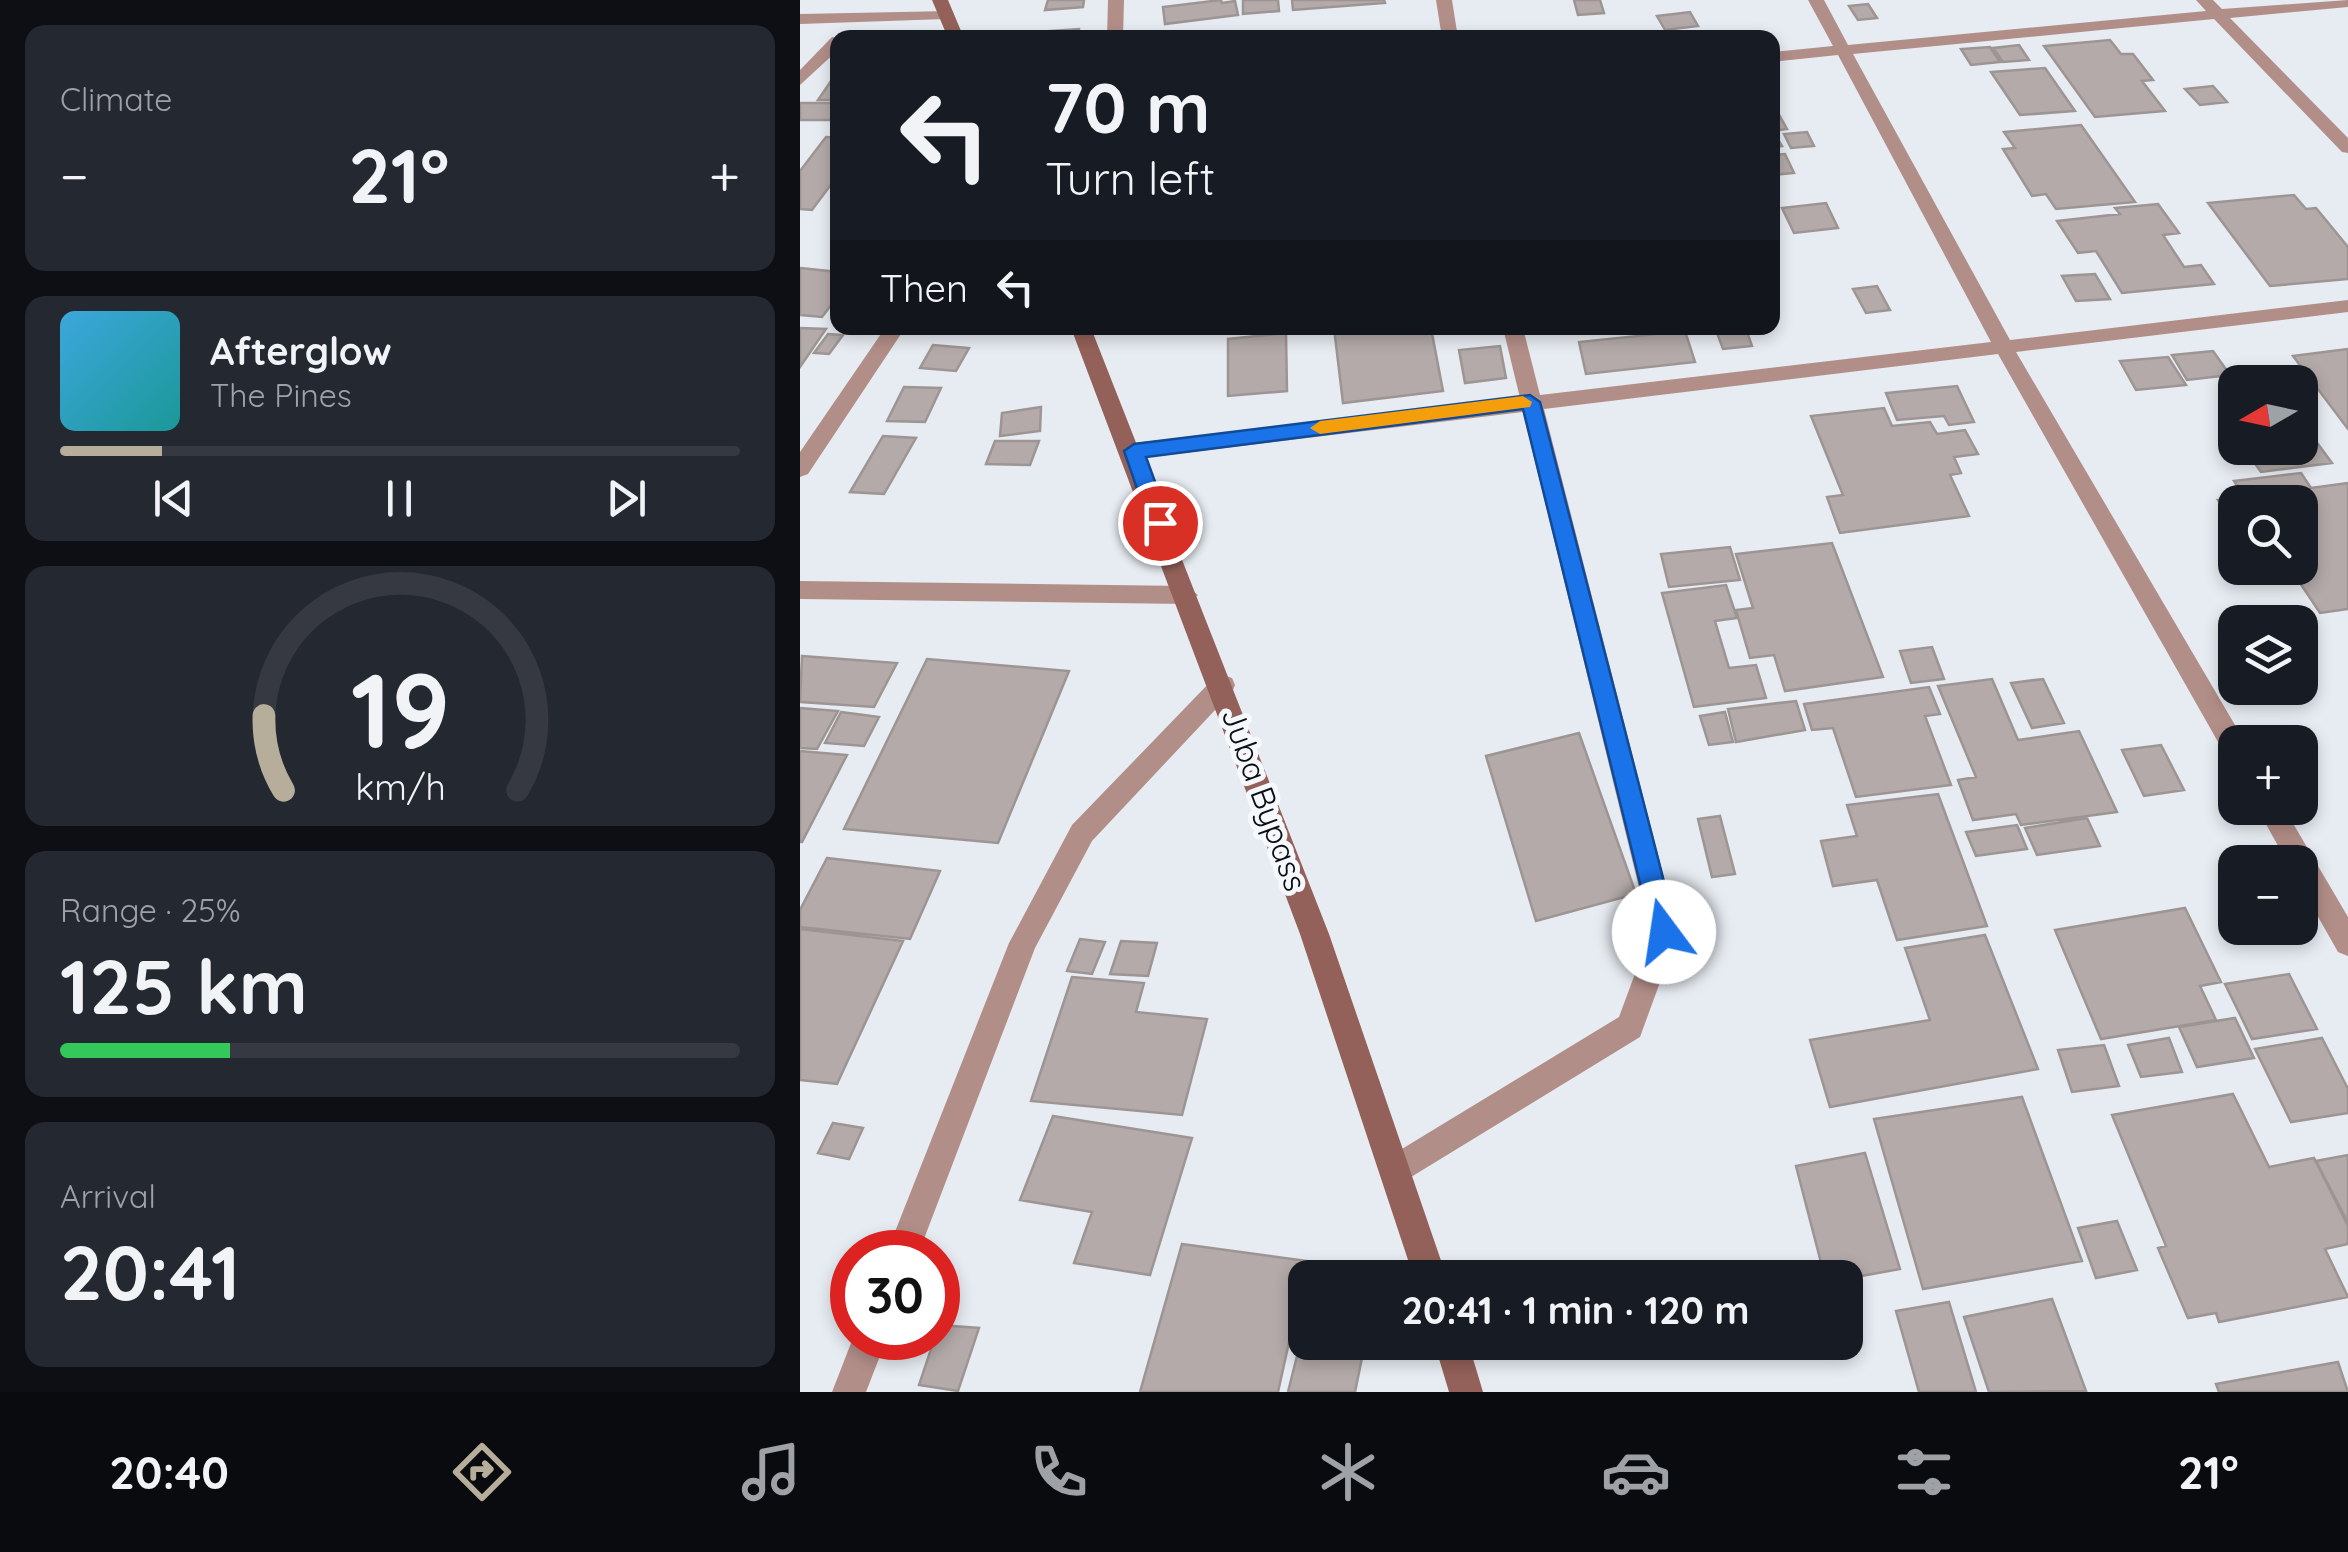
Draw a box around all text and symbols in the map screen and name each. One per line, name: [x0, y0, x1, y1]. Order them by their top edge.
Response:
text: 70 m: [1045, 63, 1211, 151]
icon: left: [880, 70, 1010, 200]
text: Climate: [60, 79, 172, 119]
text: 21°: [348, 128, 449, 222]
text: −: [60, 141, 89, 210]
text: +: [709, 141, 740, 210]
text: Turn left: [1045, 150, 1215, 206]
icon: left: [988, 260, 1043, 315]
text: Then: [880, 264, 968, 312]
text: Afterglow: [210, 327, 392, 375]
north arrow: [2218, 365, 2318, 465]
map controls: [2218, 365, 2318, 945]
text: The Pines: [210, 375, 352, 415]
icon: previous: [146, 471, 201, 526]
icon: pause: [372, 471, 427, 526]
icon: next: [599, 471, 654, 526]
pin: [1118, 481, 1203, 566]
button: search: [2218, 485, 2318, 585]
icon: arrive: [1133, 496, 1188, 551]
button: layers: [2218, 605, 2318, 705]
text: 19: [350, 644, 450, 774]
street label: Juba Bypass: [1213, 702, 1317, 896]
button: +: [2218, 725, 2318, 825]
text: km/h: [355, 764, 445, 809]
button: −: [2218, 845, 2318, 945]
position arrow: [1612, 880, 1716, 984]
text: Range · 25%: [60, 890, 241, 930]
text: 125 km: [60, 939, 308, 1033]
text: Arrival: [60, 1176, 156, 1216]
text: 20:41: [60, 1225, 240, 1319]
speed limit sign: 30: [830, 1230, 960, 1360]
text: 20:41 · 1 min · 120 m: [1401, 1286, 1750, 1334]
icon: directions: [447, 1437, 517, 1507]
icon: music: [736, 1437, 806, 1507]
icon: phone: [1024, 1437, 1094, 1507]
icon: climate: [1313, 1437, 1383, 1507]
icon: car: [1601, 1437, 1671, 1507]
icon: filters: [1889, 1437, 1959, 1507]
text: 20:40: [109, 1444, 229, 1500]
text: 21°: [2178, 1444, 2239, 1500]

